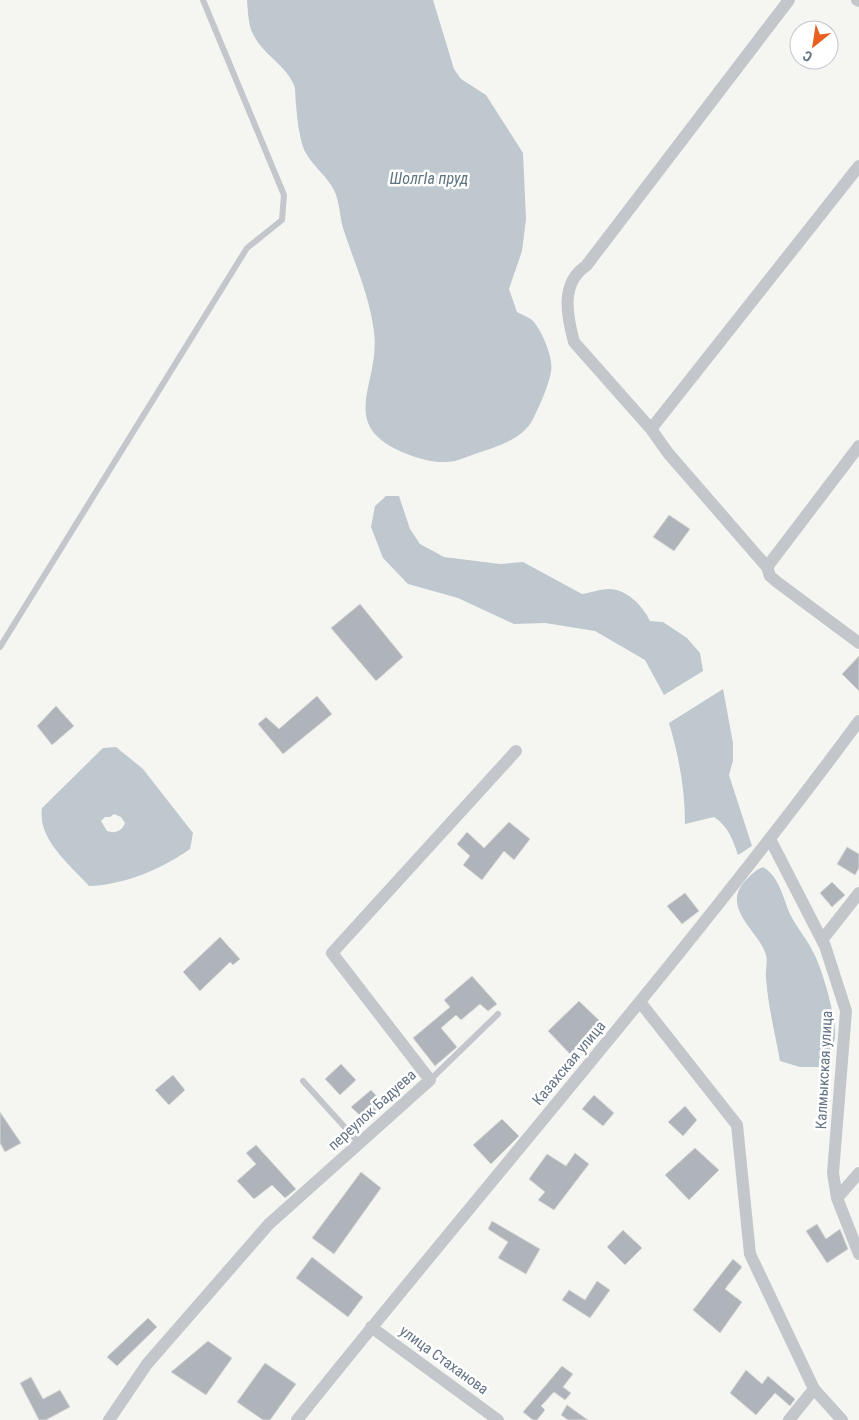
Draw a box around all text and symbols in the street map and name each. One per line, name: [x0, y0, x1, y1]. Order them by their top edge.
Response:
north arrow: [789, 20, 839, 70]
text: С: [800, 47, 815, 65]
water label: ШолгIа пруд: [390, 169, 468, 188]
street label: Калмыкская улица: [812, 1010, 836, 1130]
street label: Казахская улица: [529, 1017, 609, 1109]
street label: переулок Бадуева: [324, 1066, 420, 1154]
street label: улица Стаханова: [396, 1322, 492, 1398]

